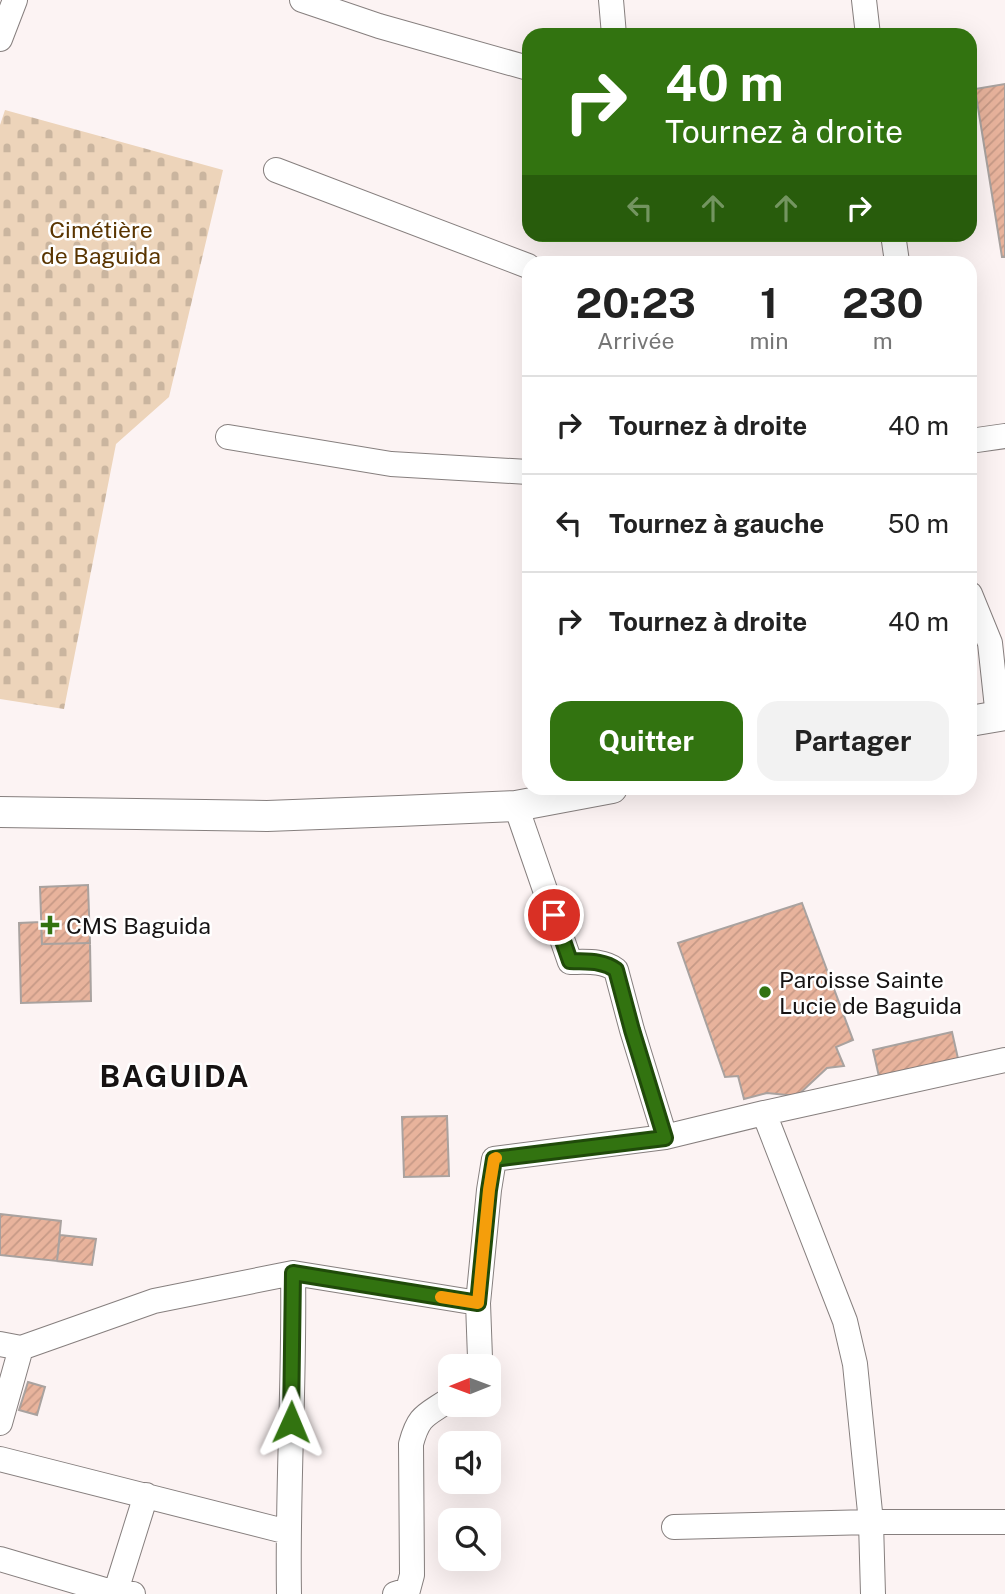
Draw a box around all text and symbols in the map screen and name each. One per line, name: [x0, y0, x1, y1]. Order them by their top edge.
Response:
text: 40 m: [665, 54, 784, 112]
icon: right: [550, 56, 641, 147]
text: Tournez à droite: [665, 113, 903, 150]
icon: left: [621, 189, 659, 227]
icon: ahead: [694, 189, 732, 227]
icon: ahead: [767, 189, 805, 227]
icon: right: [840, 189, 878, 227]
park label: Cimétière de Baguida: [41, 216, 161, 269]
text: 20:23: [575, 278, 696, 327]
text: 1: [760, 278, 778, 327]
text: 230: [842, 278, 924, 327]
text: Arrivée: [597, 327, 674, 354]
text: min: [749, 327, 788, 354]
text: m: [873, 327, 893, 354]
icon: right: [550, 406, 588, 444]
text: Tournez à droite: [609, 410, 807, 441]
text: 40 m: [888, 410, 949, 441]
icon: left: [550, 504, 588, 542]
text: Tournez à gauche: [609, 508, 824, 539]
text: 50 m: [888, 508, 949, 539]
icon: right: [550, 602, 588, 640]
text: Tournez à droite: [609, 606, 807, 637]
text: 40 m: [888, 606, 949, 637]
button: Quitter: [550, 701, 743, 781]
button: Partager: [757, 701, 949, 781]
pin: [524, 885, 584, 945]
icon: arrive: [535, 896, 573, 934]
place label: CMS Baguida: [66, 912, 211, 939]
marker: CMS Baguida: [40, 915, 60, 935]
place label: Paroisse Sainte Lucie de Baguida: [779, 966, 962, 1019]
marker: Paroisse Sainte Lucie de Baguida: [757, 984, 773, 1000]
district label: BAGUIDA: [99, 1058, 251, 1094]
north arrow: [438, 1354, 500, 1418]
map controls: [438, 1354, 501, 1571]
position arrow: [254, 1385, 328, 1459]
button: sound: [438, 1431, 501, 1494]
button: search: [438, 1508, 501, 1571]

